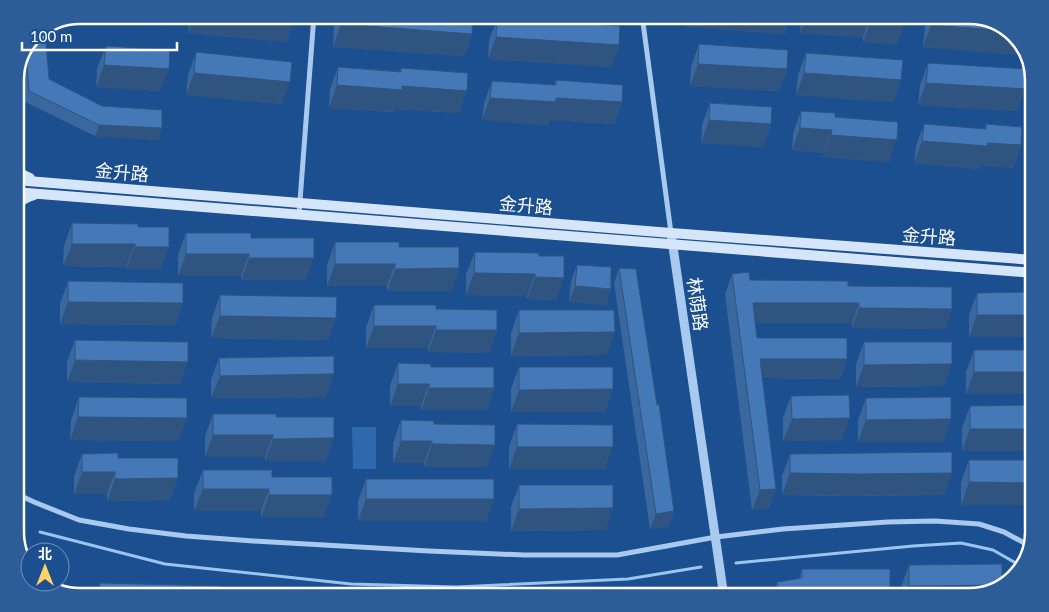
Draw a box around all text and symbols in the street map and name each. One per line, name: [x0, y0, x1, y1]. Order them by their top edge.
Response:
scale bar: [22, 20, 178, 52]
text: 100 m: [30, 27, 72, 45]
street label: 金升路: [94, 159, 150, 185]
street label: 金升路: [498, 192, 554, 218]
street label: 金升路: [901, 223, 957, 249]
street label: 林荫路: [683, 276, 713, 332]
north arrow: [20, 542, 70, 592]
text: 北: [38, 545, 52, 562]

